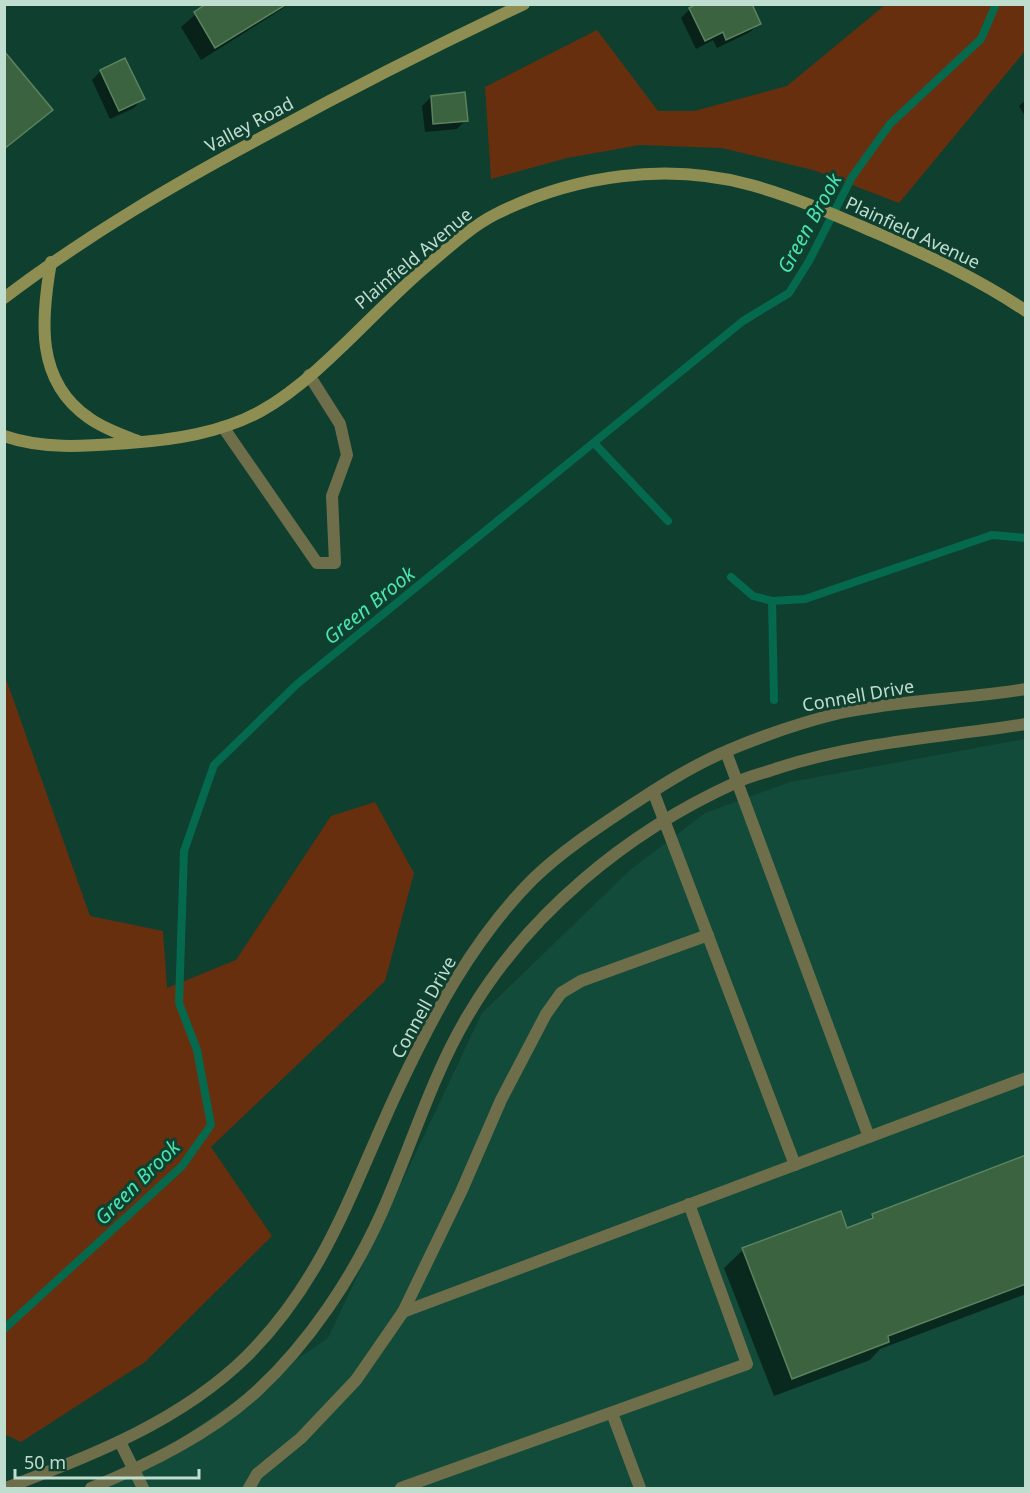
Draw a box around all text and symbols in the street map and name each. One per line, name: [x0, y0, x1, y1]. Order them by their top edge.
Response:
street label: Valley Road: [201, 91, 297, 157]
water label: Green Brook: [771, 167, 848, 278]
street label: Plainfield Avenue: [842, 190, 984, 274]
street label: Plainfield Avenue: [349, 202, 477, 314]
water label: Green Brook: [318, 559, 421, 650]
street label: Connell Drive: [800, 673, 916, 717]
street label: Connell Drive: [385, 952, 461, 1062]
water label: Green Brook: [89, 1133, 186, 1230]
scale bar: [15, 1442, 200, 1480]
text: 50 m: [24, 1450, 66, 1474]

